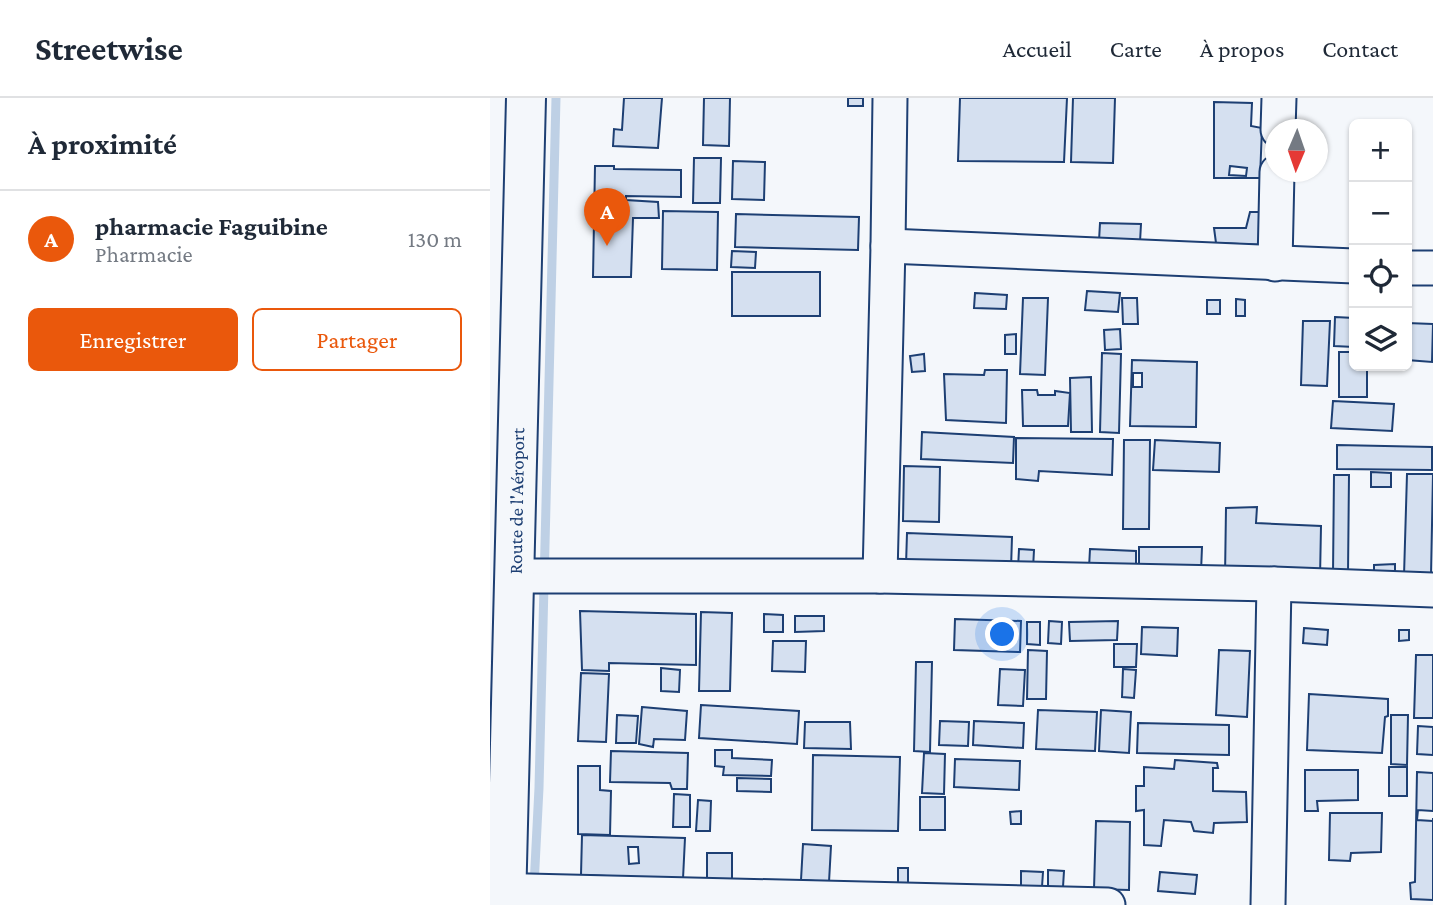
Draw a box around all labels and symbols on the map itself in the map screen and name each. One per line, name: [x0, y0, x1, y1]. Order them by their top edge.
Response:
north arrow: [1265, 119, 1328, 182]
pin: A: [584, 188, 630, 246]
street label: Route de l'Aéroport: [505, 427, 528, 574]
your location: [985, 617, 1019, 651]

